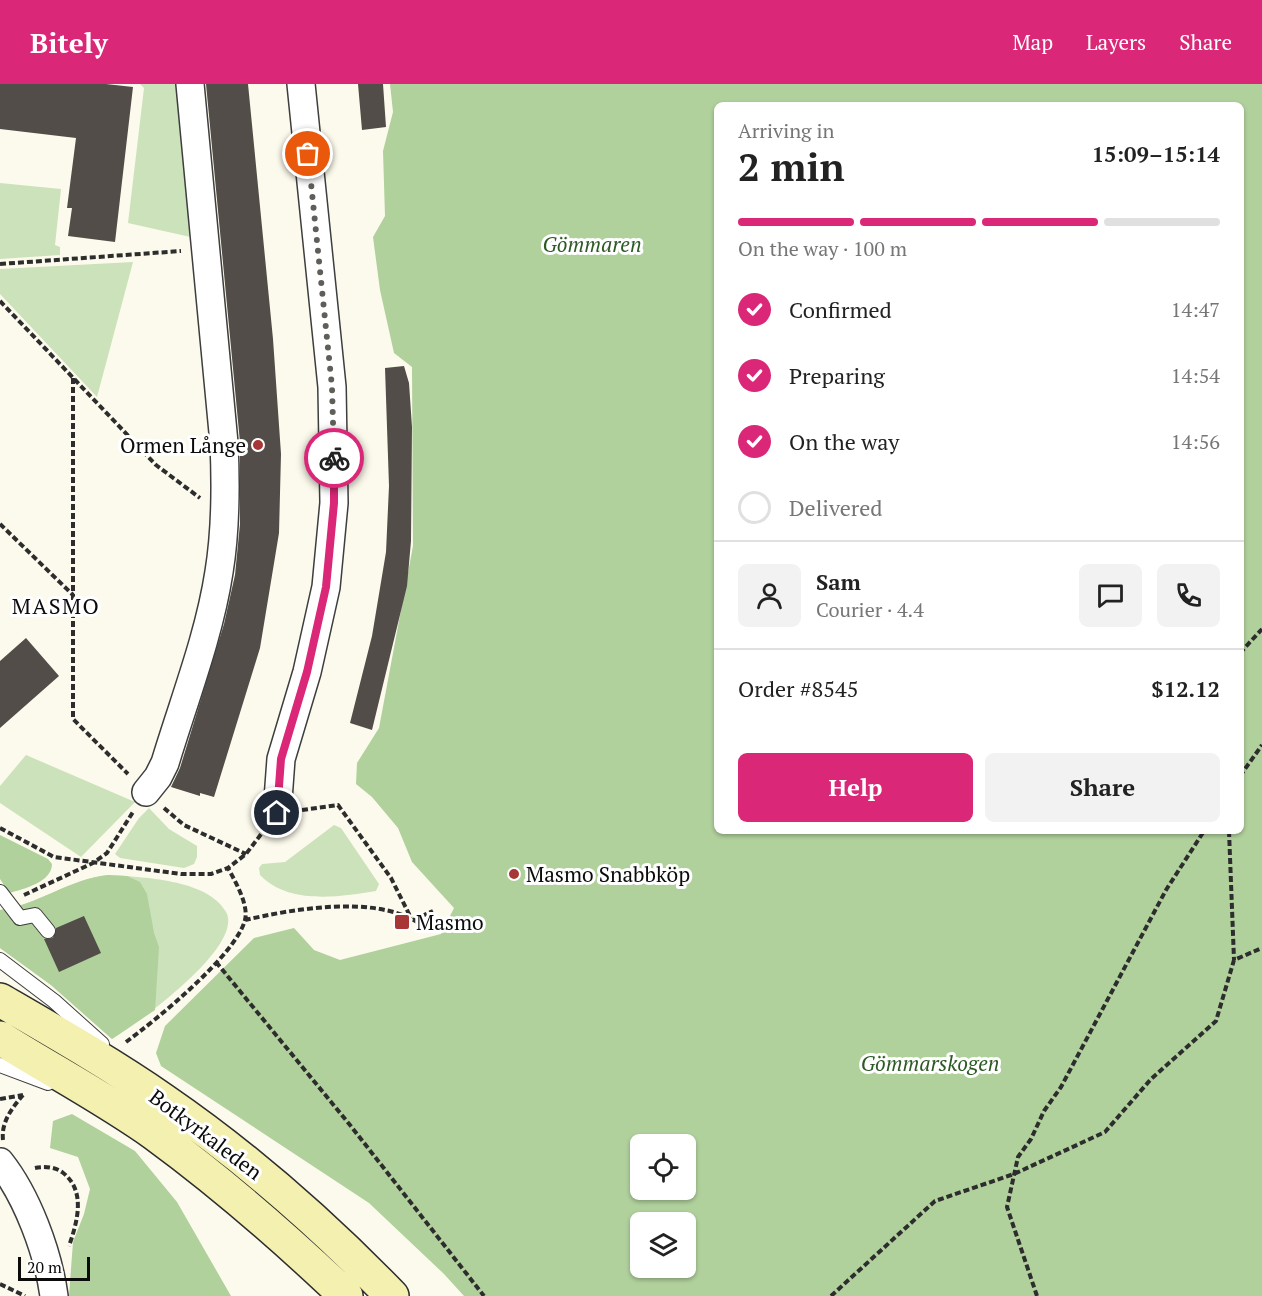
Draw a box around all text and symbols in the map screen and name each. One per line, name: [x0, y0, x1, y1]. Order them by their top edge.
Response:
text: Bitely: [30, 24, 108, 61]
text: Map: [1012, 28, 1053, 56]
text: Layers: [1086, 28, 1146, 56]
text: Share: [1179, 28, 1232, 56]
text: Arriving in: [738, 117, 834, 144]
pin: [282, 128, 333, 179]
icon: bag: [291, 137, 324, 170]
text: 15:09–15:14: [1092, 139, 1220, 168]
text: 2 min: [738, 140, 845, 192]
park label: Gömmaren: [543, 230, 642, 258]
text: On the way · 100 m: [738, 235, 907, 262]
icon: check: [738, 293, 771, 326]
text: Confirmed: [789, 295, 892, 324]
text: 14:47: [1171, 296, 1220, 323]
icon: check: [738, 359, 771, 392]
text: Preparing: [789, 361, 885, 390]
text: 14:54: [1171, 362, 1220, 389]
icon: check: [738, 425, 771, 458]
text: On the way: [789, 427, 899, 456]
courier: [304, 428, 364, 488]
text: 14:56: [1171, 428, 1220, 455]
place label: Ormen Långe: [120, 431, 246, 459]
marker: Ormen Långe: [251, 438, 265, 452]
icon: bike: [318, 442, 351, 475]
text: Delivered: [789, 493, 882, 522]
button: person: [738, 564, 801, 627]
button: chat: [1079, 564, 1142, 627]
button: phone: [1157, 564, 1220, 627]
text: Sam: [816, 567, 861, 596]
district label: MASMO: [12, 591, 100, 620]
text: Courier · 4.4: [816, 596, 924, 623]
text: Order #8545: [738, 674, 858, 703]
text: $12.12: [1151, 674, 1220, 703]
button: Help: [738, 753, 973, 822]
button: Share: [985, 753, 1220, 822]
pin: [251, 787, 302, 838]
icon: home: [260, 796, 293, 829]
place label: Masmo Snabbköp: [526, 860, 690, 888]
marker: Masmo Snabbköp: [507, 867, 521, 881]
place label: Masmo: [416, 908, 484, 936]
marker: Masmo: [393, 913, 411, 931]
park label: Gömmarskogen: [861, 1049, 999, 1077]
street label: Botkyrkaleden: [144, 1082, 269, 1186]
map controls: [630, 1134, 696, 1278]
button: locate: [630, 1134, 696, 1200]
button: layers: [630, 1212, 696, 1278]
scale bar: [18, 1254, 90, 1282]
text: 20 m: [27, 1256, 62, 1278]

